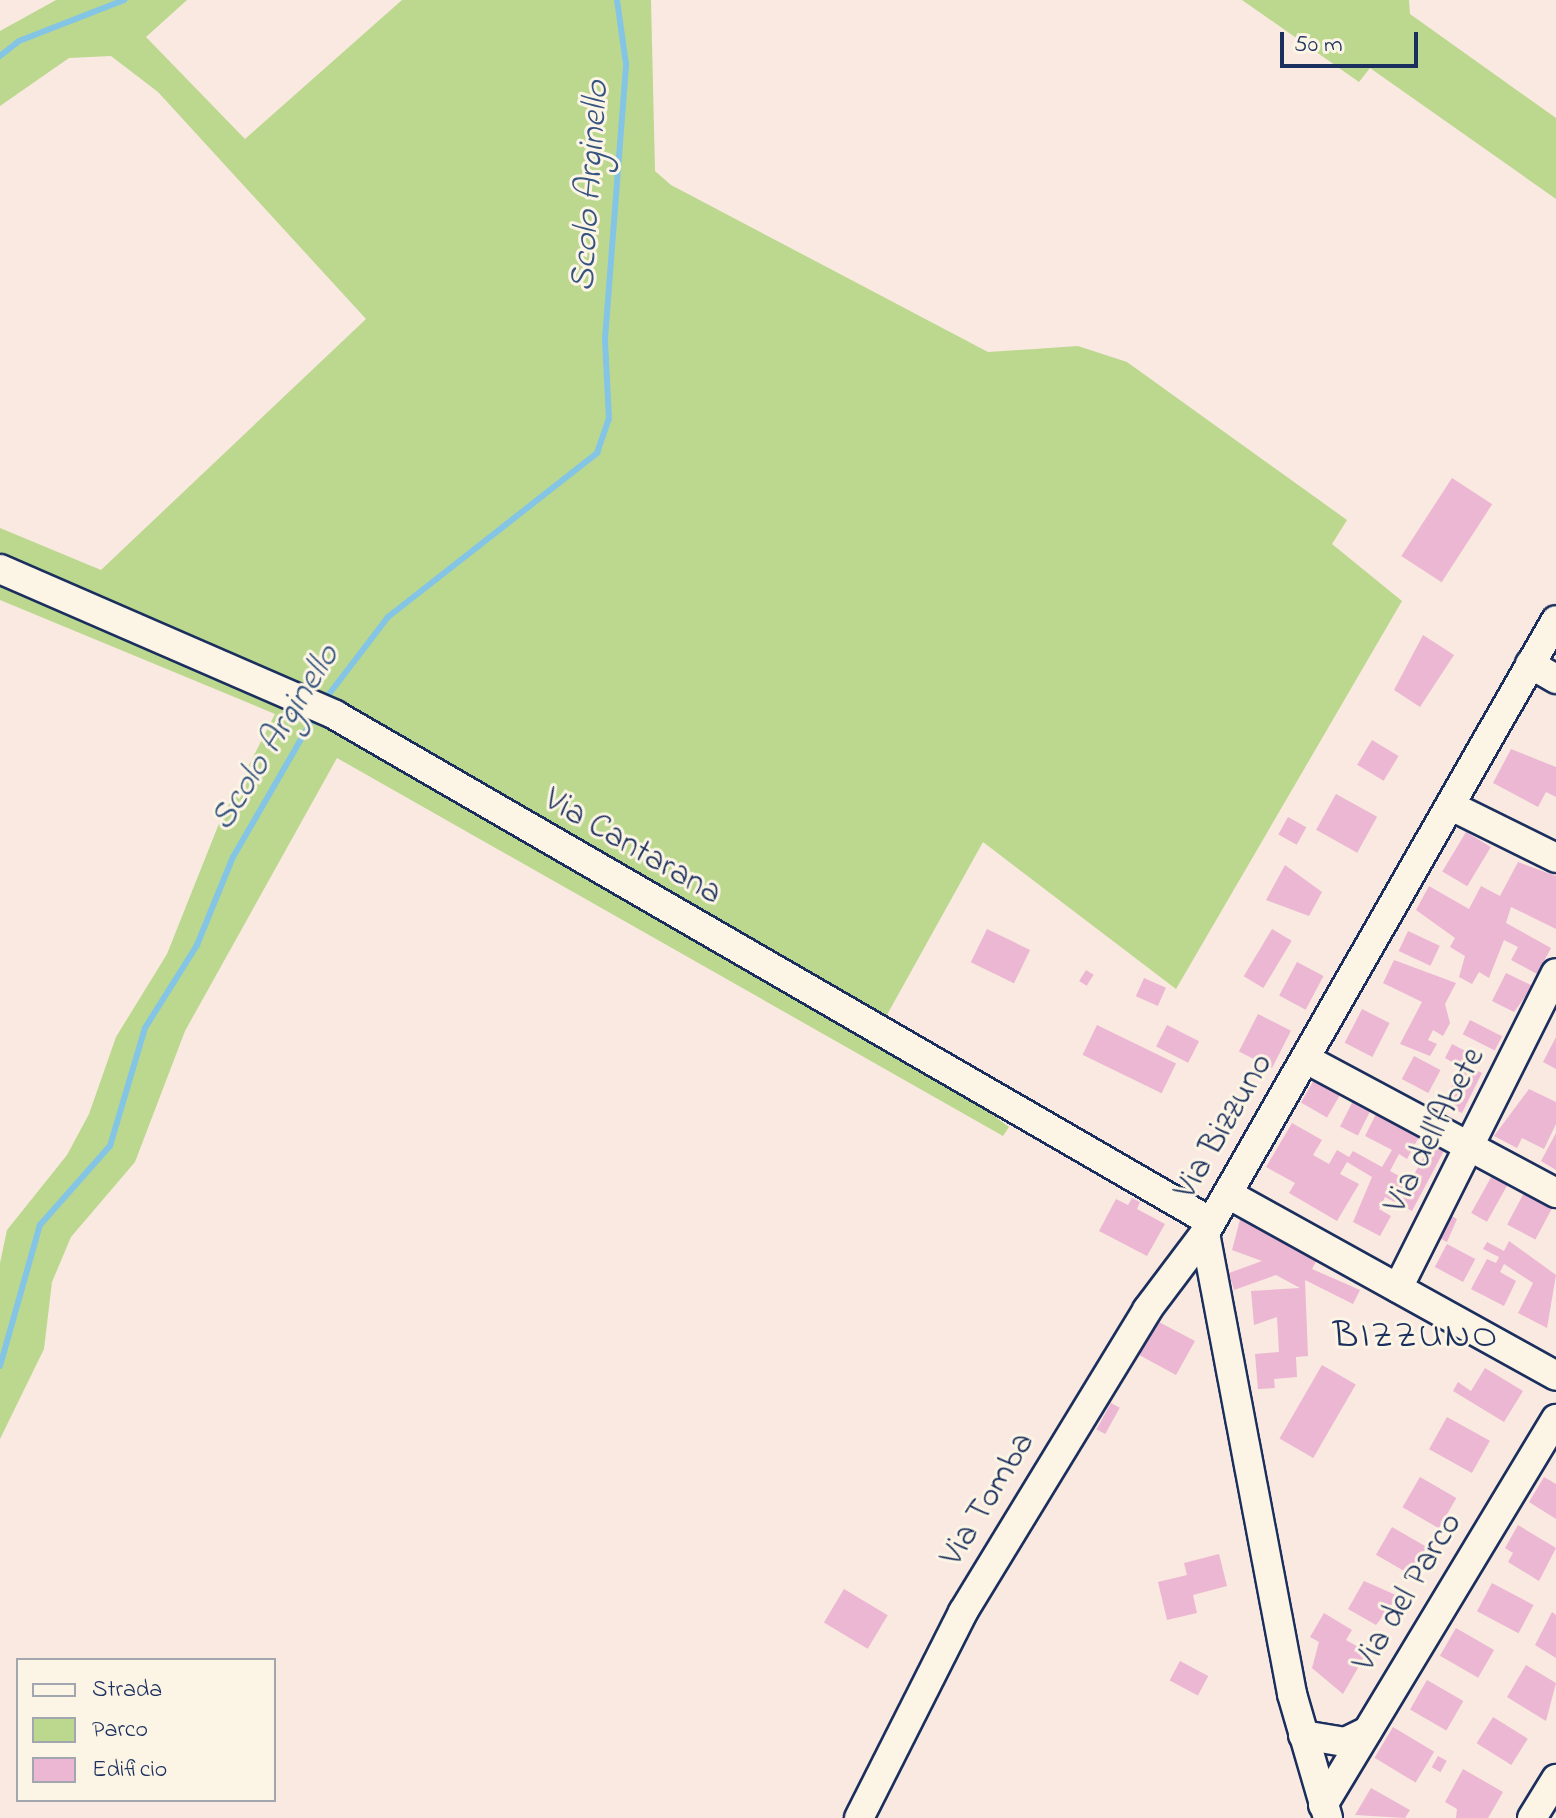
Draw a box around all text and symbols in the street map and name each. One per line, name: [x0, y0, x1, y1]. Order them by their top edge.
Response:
scale bar: [1284, 16, 1422, 66]
text: 50 m: [1294, 28, 1343, 63]
water label: Scolo Arginello: [562, 79, 620, 293]
water label: Scolo Arginello: [202, 637, 350, 839]
street label: Via Cantarana: [536, 781, 728, 915]
street label: Via dell'Abete: [1377, 1041, 1495, 1221]
street label: Via Bizzuno: [1167, 1047, 1283, 1207]
district label: BIZZUNO: [1333, 1315, 1499, 1361]
street label: Via Tomba: [933, 1426, 1045, 1574]
street label: Via del Parco: [1346, 1506, 1472, 1680]
legend: [16, 1658, 276, 1802]
text: Strada: [92, 1673, 162, 1708]
text: Parco: [92, 1713, 148, 1748]
text: Edificio: [92, 1753, 167, 1788]

